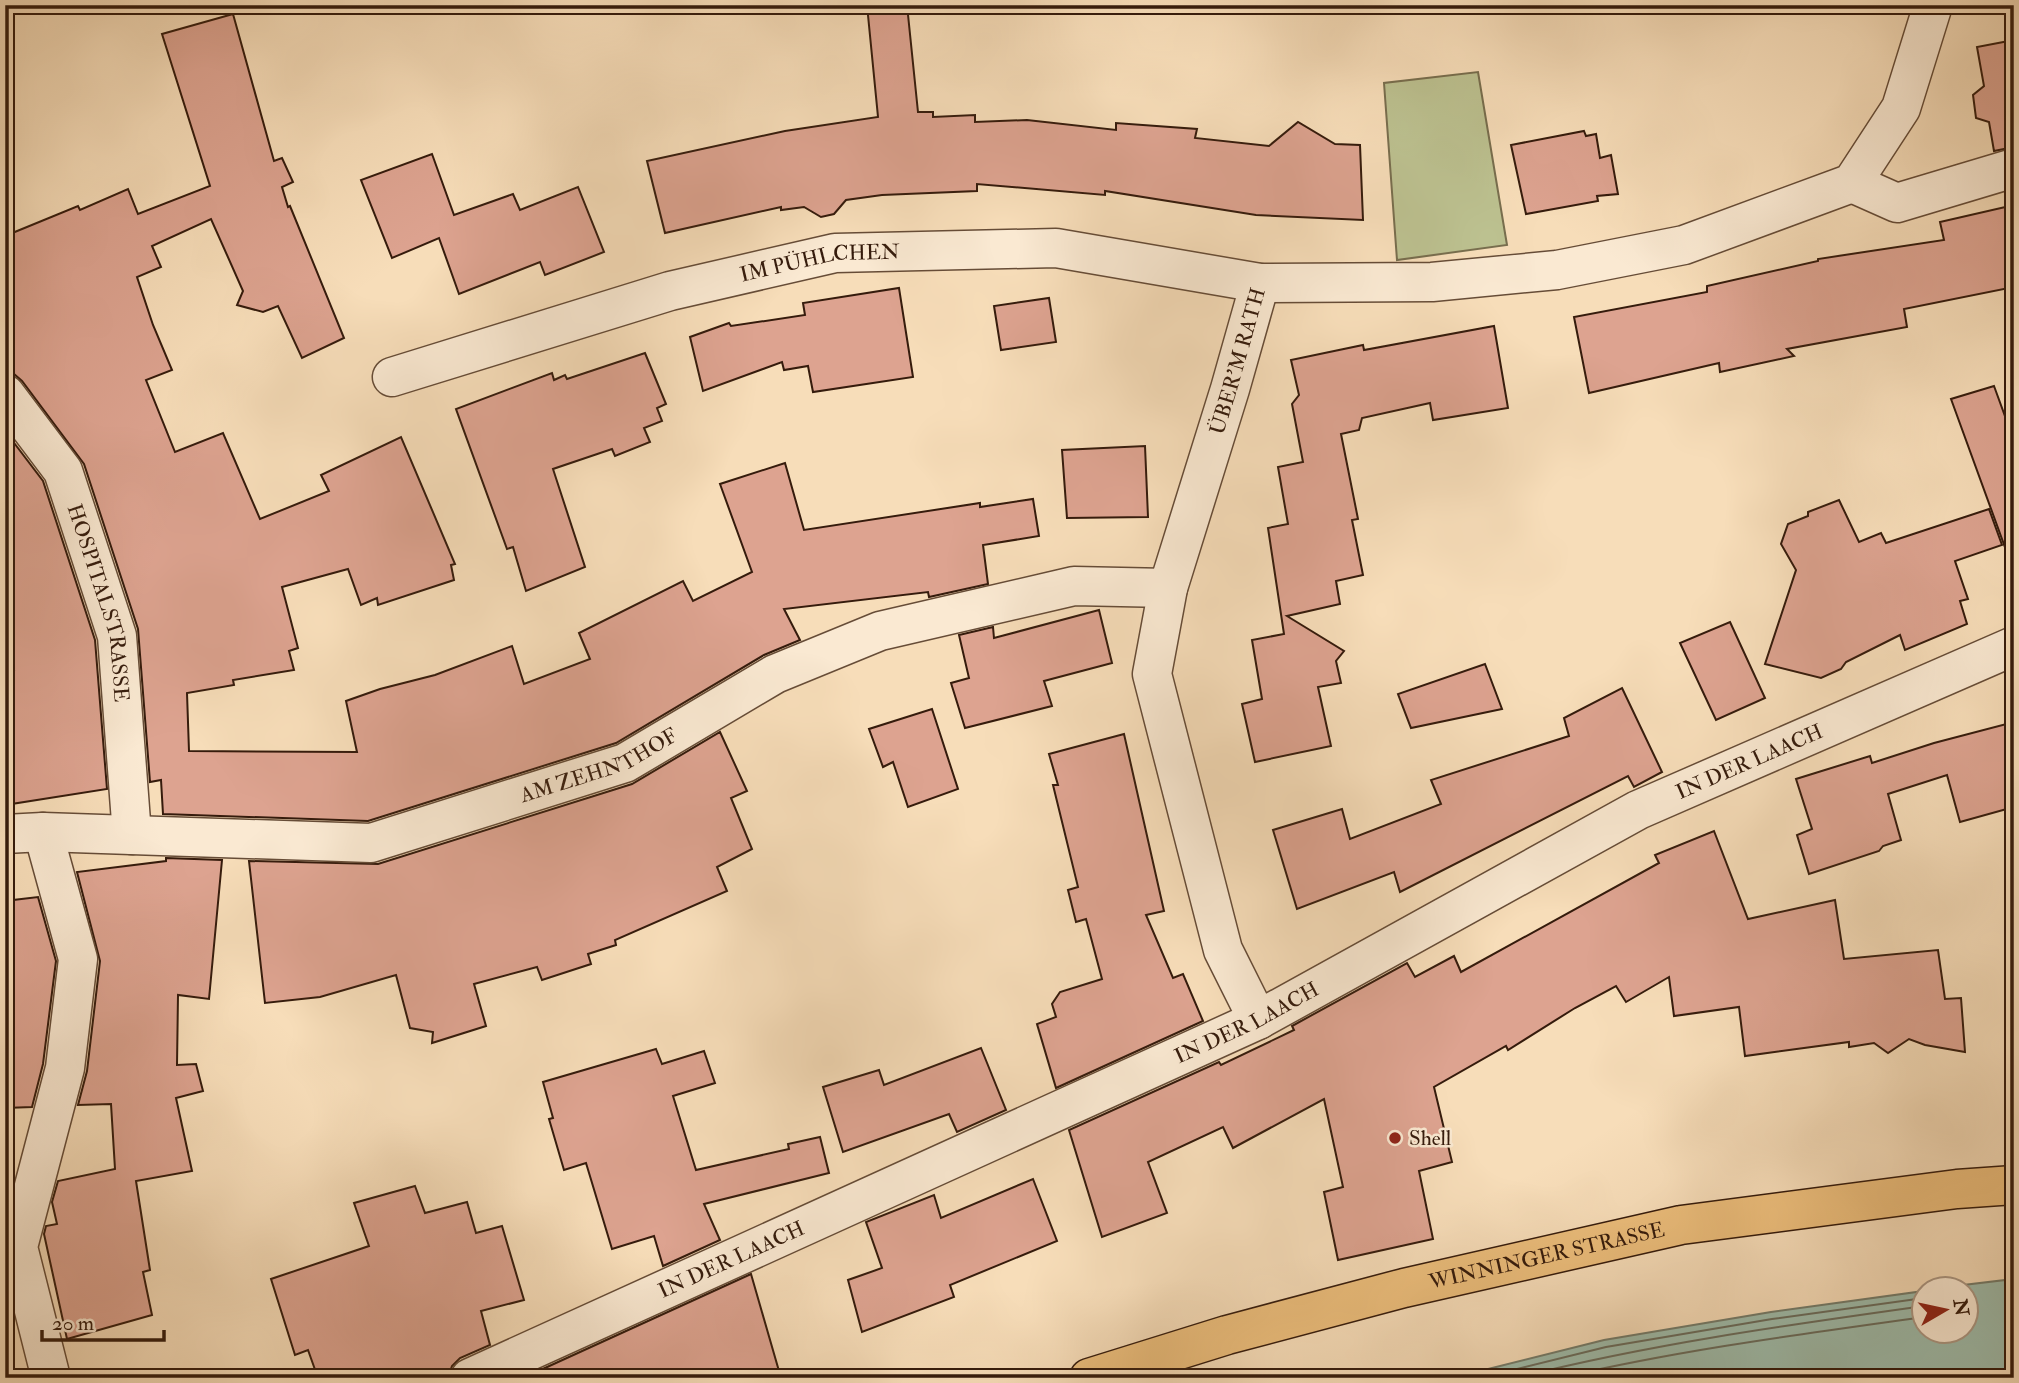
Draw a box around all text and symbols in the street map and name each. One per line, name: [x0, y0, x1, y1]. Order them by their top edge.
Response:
street label: IM PÜHLCHEN: [737, 239, 900, 288]
street label: ÜBER'M RATH: [1204, 285, 1272, 438]
street label: HOSPITALSTRASSE: [61, 501, 135, 703]
street label: IN DER LAACH: [1672, 718, 1827, 806]
street label: AM ZEHNTHOF: [516, 722, 682, 810]
street label: IN DER LAACH: [1170, 976, 1324, 1070]
place label: Shell: [1409, 1125, 1452, 1152]
marker: Shell: [1387, 1130, 1403, 1146]
street label: IN DER LAACH: [654, 1215, 809, 1305]
street label: WINNINGER STRASSE: [1425, 1216, 1667, 1296]
north arrow: [1910, 1274, 1980, 1344]
text: N: [1947, 1296, 1974, 1319]
scale bar: [42, 1299, 164, 1343]
text: 20 m: [52, 1310, 94, 1337]

